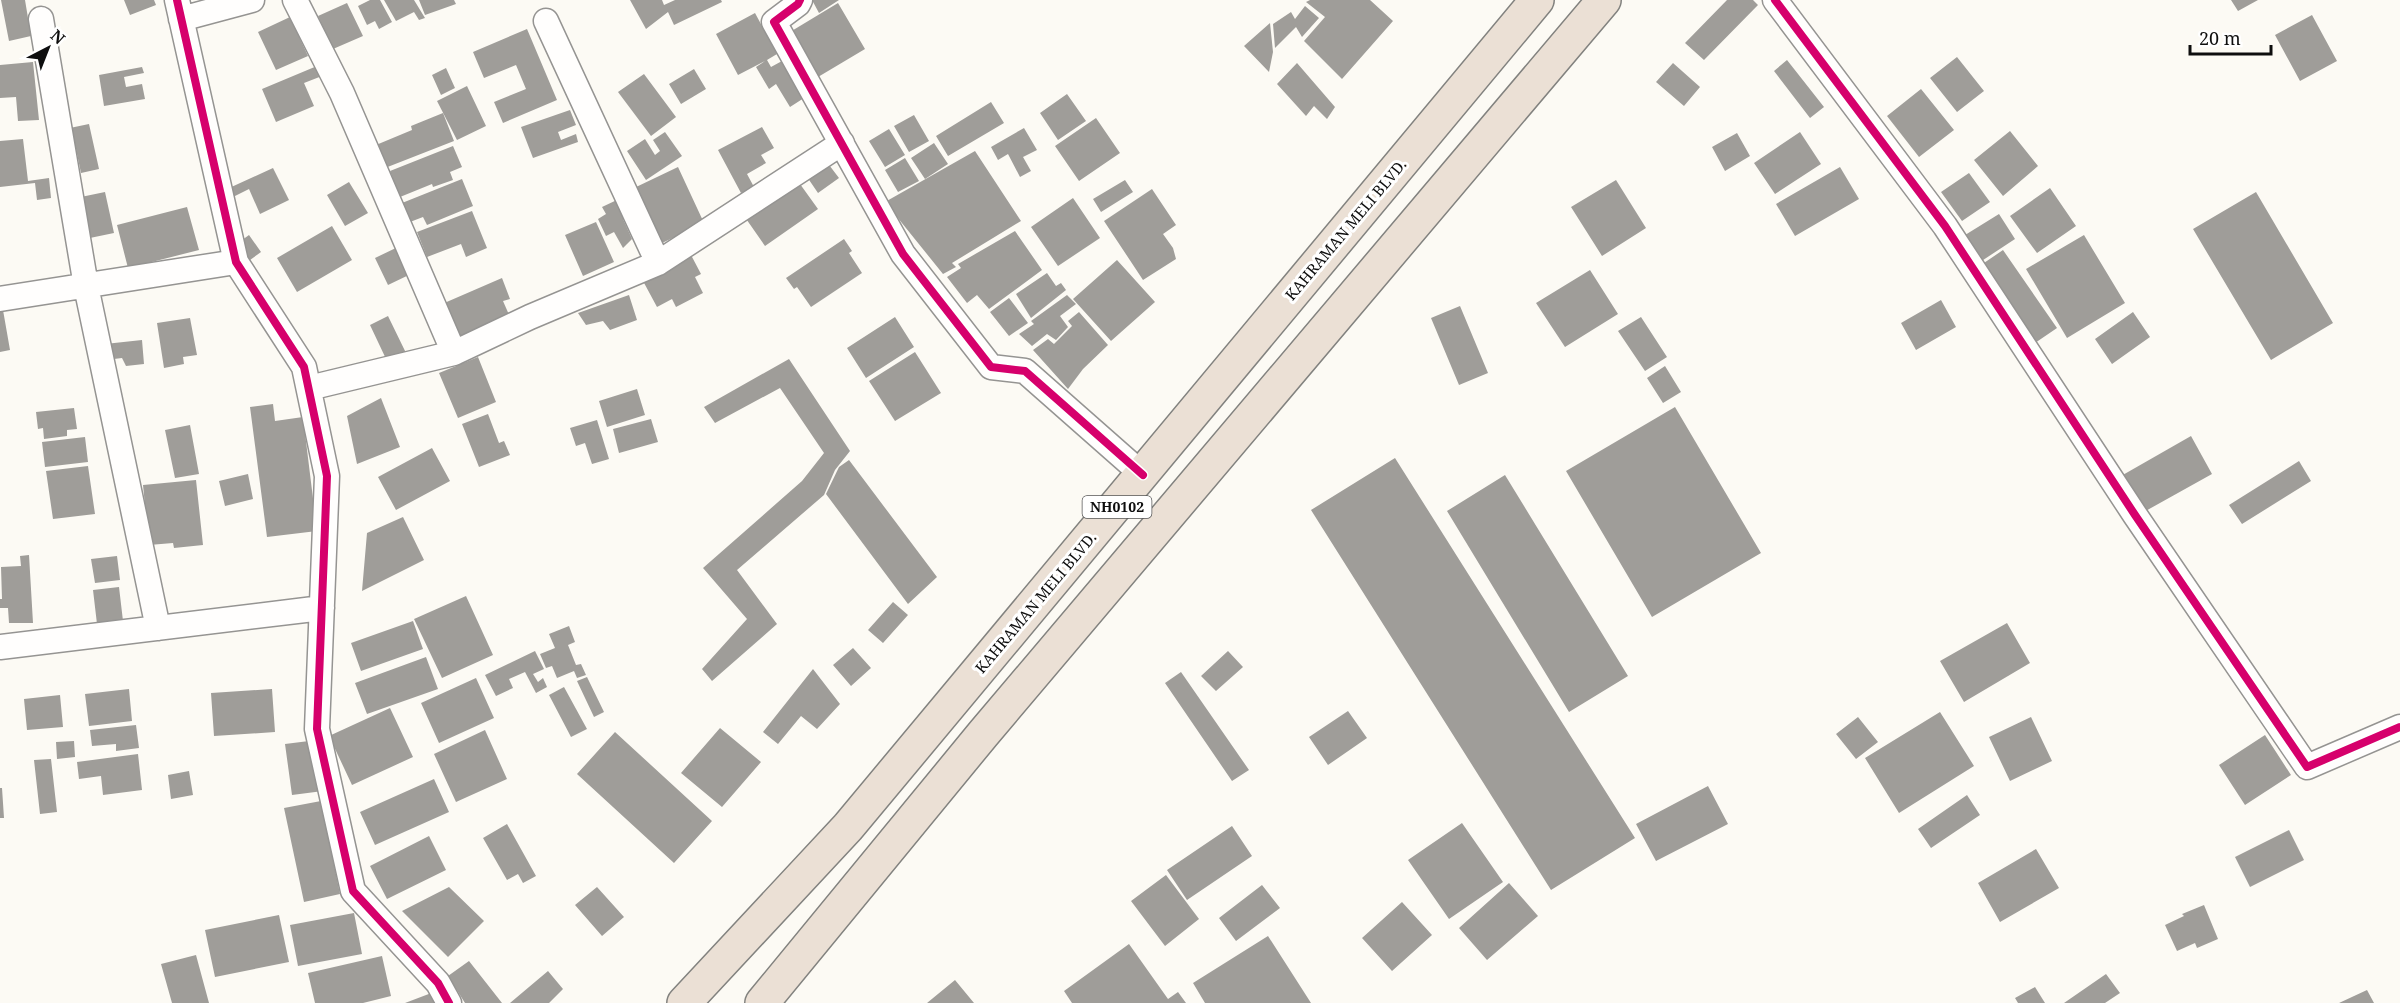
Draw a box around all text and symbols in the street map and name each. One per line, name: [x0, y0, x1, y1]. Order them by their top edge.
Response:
north arrow: [18, 18, 78, 78]
scale bar: [2190, 18, 2271, 56]
text: N: [46, 24, 70, 50]
text: 20 m: [2199, 26, 2241, 50]
street label: KAHRAMAN MELI BLVD.: [1280, 155, 1410, 304]
road number: NH0102: [1082, 496, 1152, 518]
street label: KAHRAMAN MELI BLVD.: [970, 528, 1100, 677]

